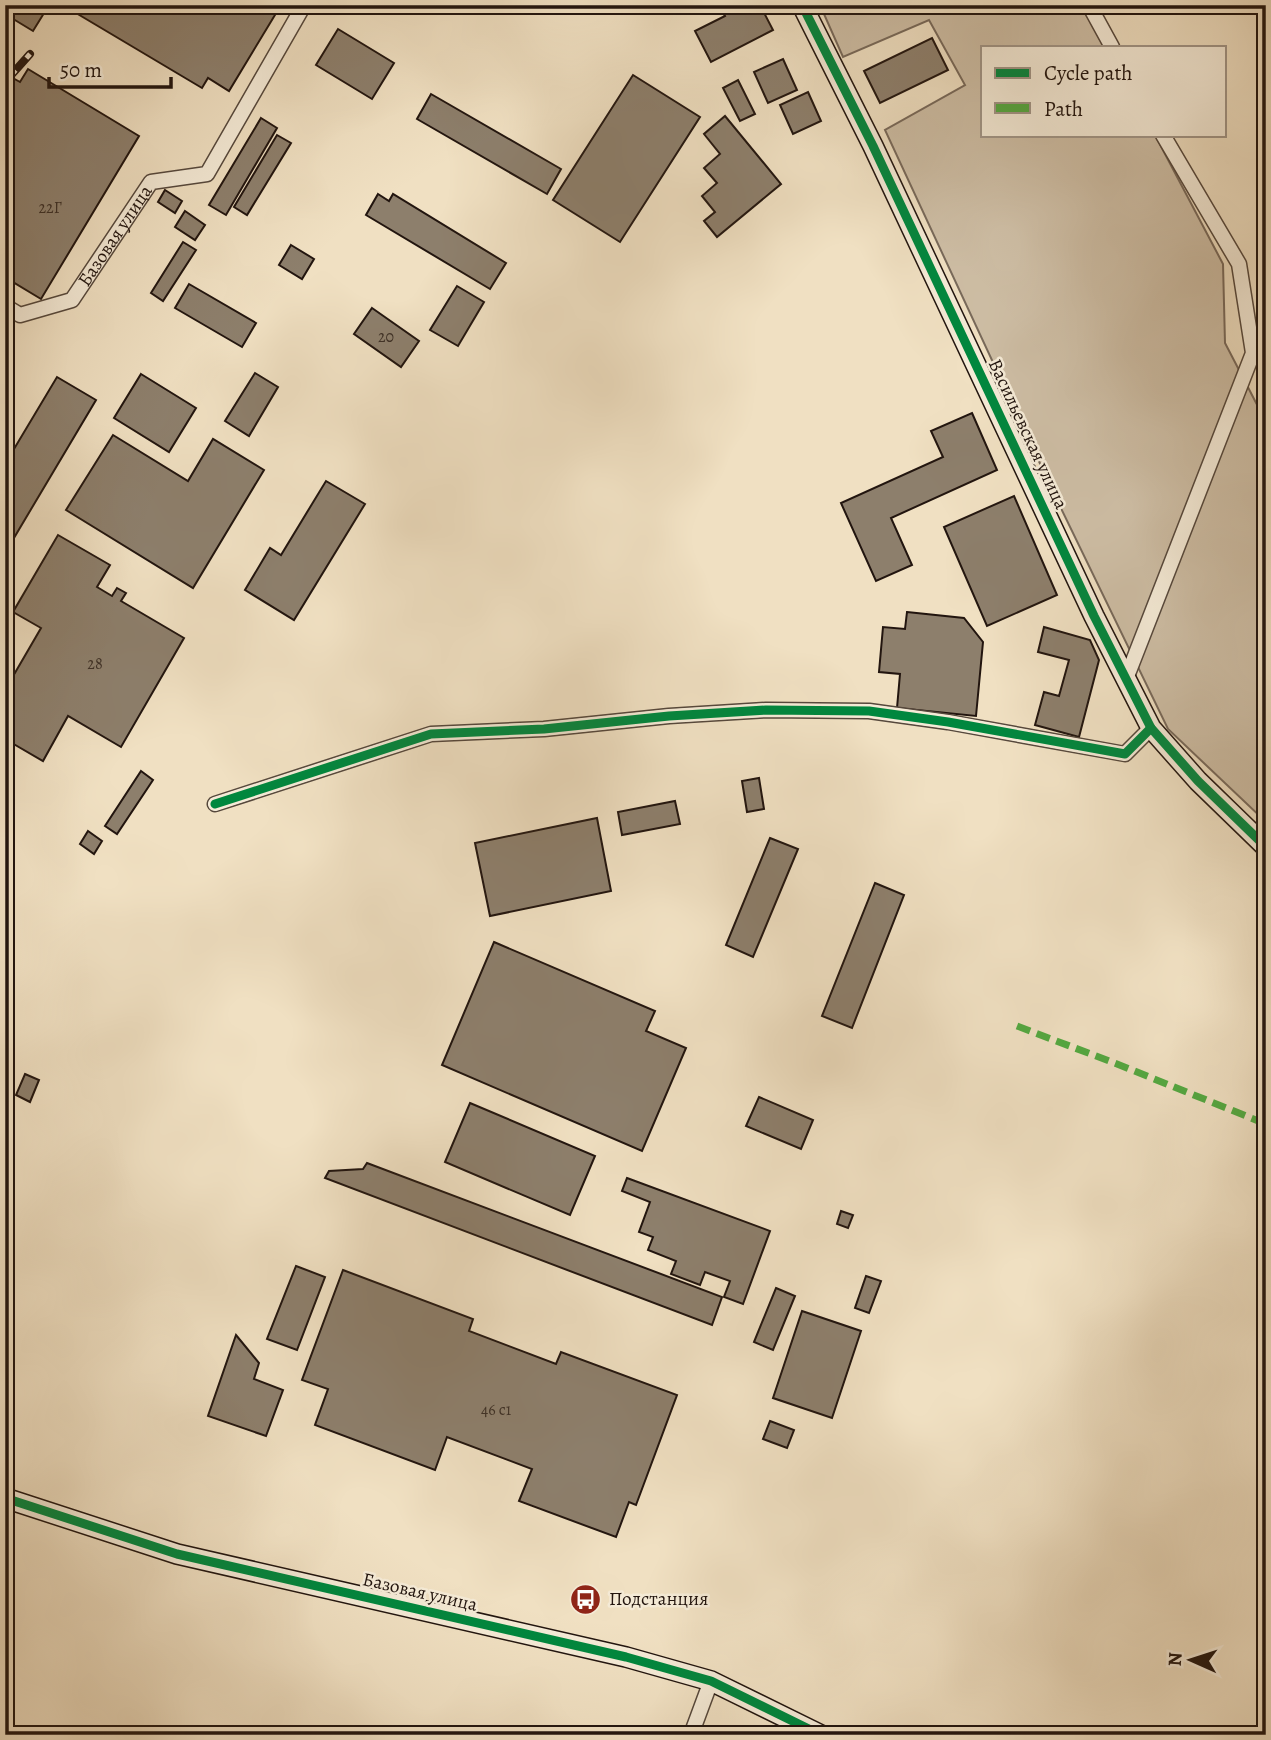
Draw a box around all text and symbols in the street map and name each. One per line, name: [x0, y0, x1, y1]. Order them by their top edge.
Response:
scale bar: [49, 46, 172, 90]
legend: [981, 46, 1226, 136]
text: 50 m: [60, 56, 102, 84]
text: Cycle path: [1044, 59, 1133, 87]
text: Path: [1044, 95, 1083, 123]
street label: Базовая улица: [72, 180, 159, 292]
house number: 22Г: [38, 197, 62, 219]
house number: 20: [378, 326, 394, 348]
street label: Васильевская улица: [982, 355, 1074, 513]
house number: 28: [87, 653, 103, 675]
house number: 46 с1: [481, 1399, 512, 1421]
street label: Базовая улица: [360, 1566, 480, 1618]
bus stop icon: Подстанция: [569, 1582, 603, 1616]
place label: Подстанция: [609, 1586, 708, 1612]
north arrow: [1156, 1624, 1226, 1694]
text: N: [1162, 1651, 1188, 1667]

